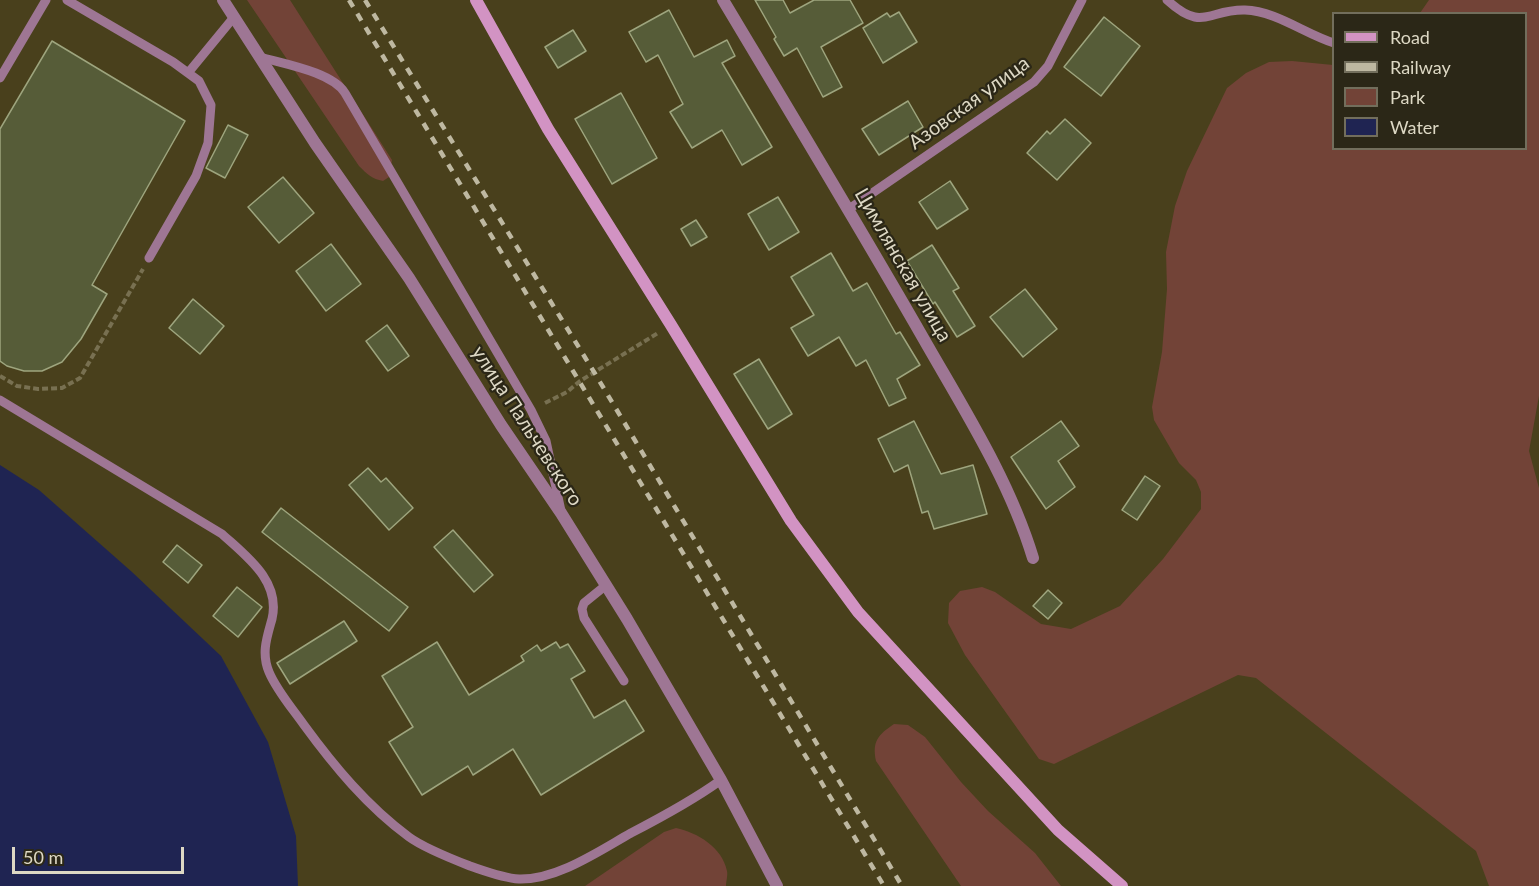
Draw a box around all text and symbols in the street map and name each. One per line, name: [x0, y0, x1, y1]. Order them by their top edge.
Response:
legend: [1332, 12, 1527, 150]
text: Road: [1390, 26, 1430, 48]
street label: Азовская улица: [904, 51, 1034, 155]
text: Railway: [1390, 56, 1451, 78]
text: Park: [1390, 86, 1425, 108]
text: Water: [1390, 116, 1439, 138]
street label: Цимлянская улица: [849, 184, 957, 346]
street label: улица Пальчевского: [466, 342, 588, 510]
scale bar: [15, 835, 188, 873]
text: 50 m: [23, 846, 63, 868]

